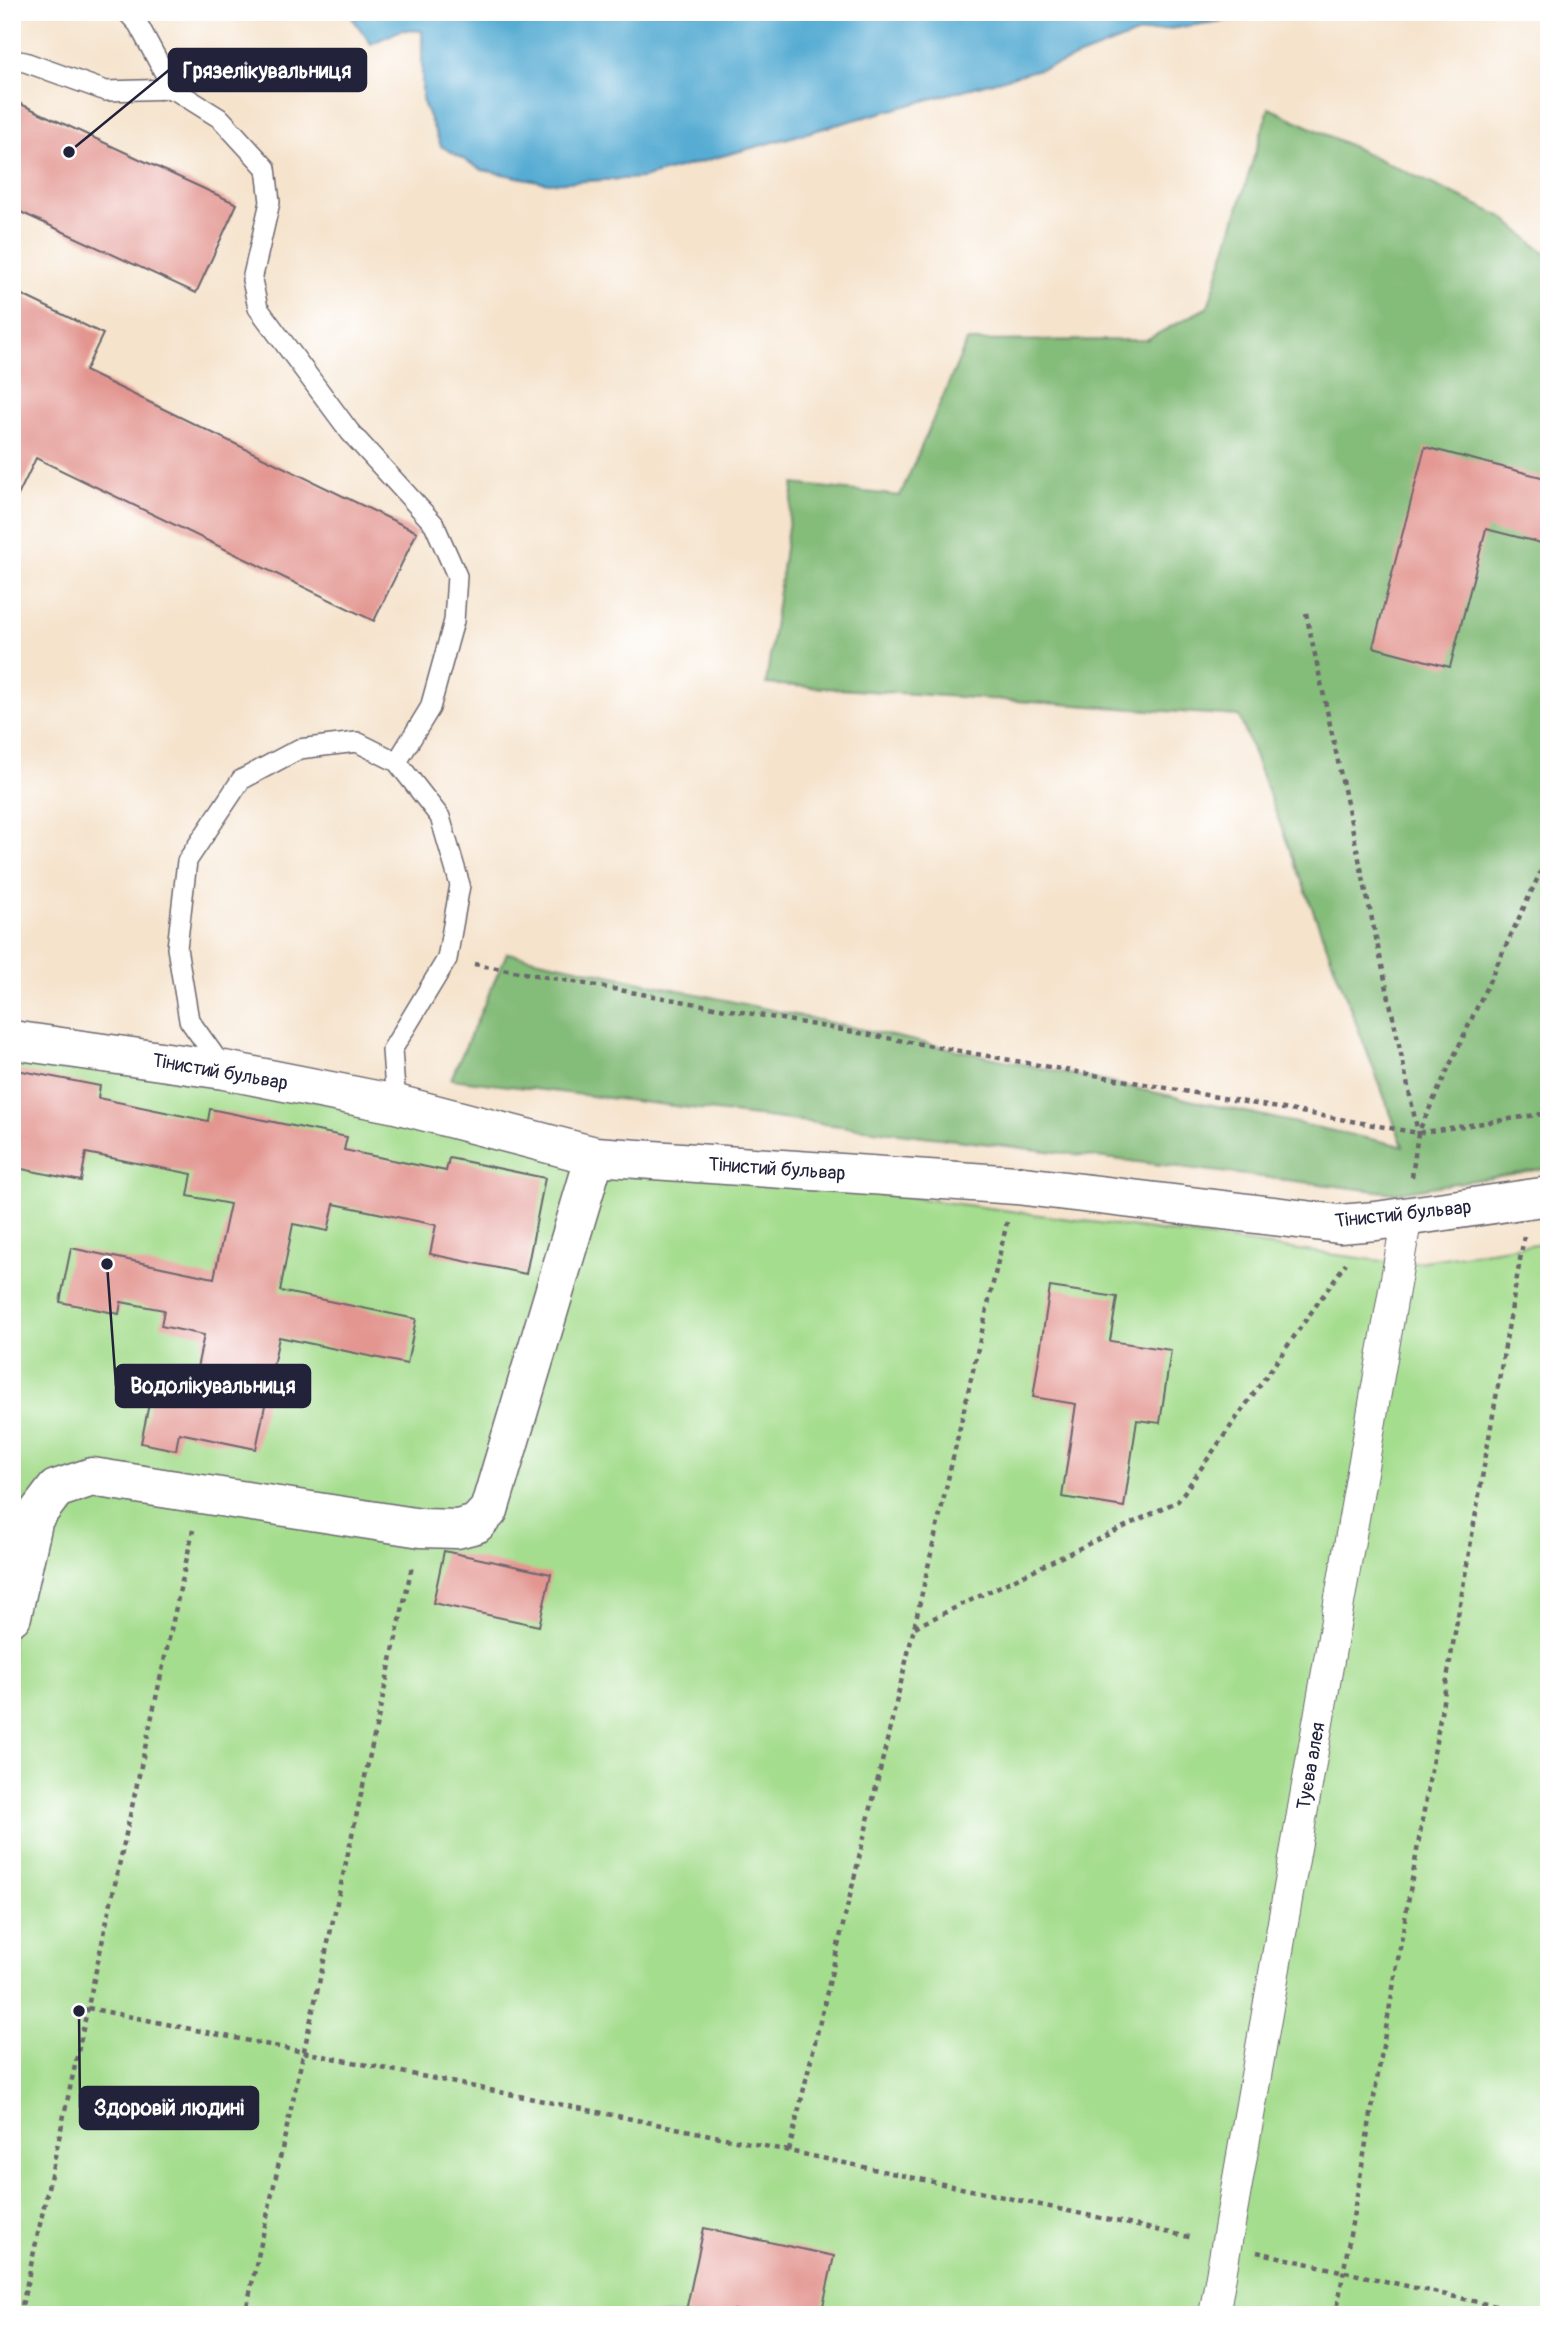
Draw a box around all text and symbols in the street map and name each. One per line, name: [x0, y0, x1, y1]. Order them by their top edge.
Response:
callout: Грязелікувальниця: [169, 49, 366, 91]
text: Грязелікувальниця: [183, 58, 351, 85]
street label: Тінистий бульвар: [150, 1048, 290, 1096]
street label: Тінистий бульвар: [708, 1152, 846, 1186]
street label: Тінистий бульвар: [1333, 1195, 1473, 1233]
callout: Водолікувальниця: [116, 1365, 310, 1407]
text: Водолікувальниця: [130, 1373, 296, 1400]
street label: Туєва алея: [1292, 1720, 1330, 1812]
callout: Здоровій людині: [80, 2087, 258, 2129]
text: Здоровій людині: [94, 2095, 244, 2122]

